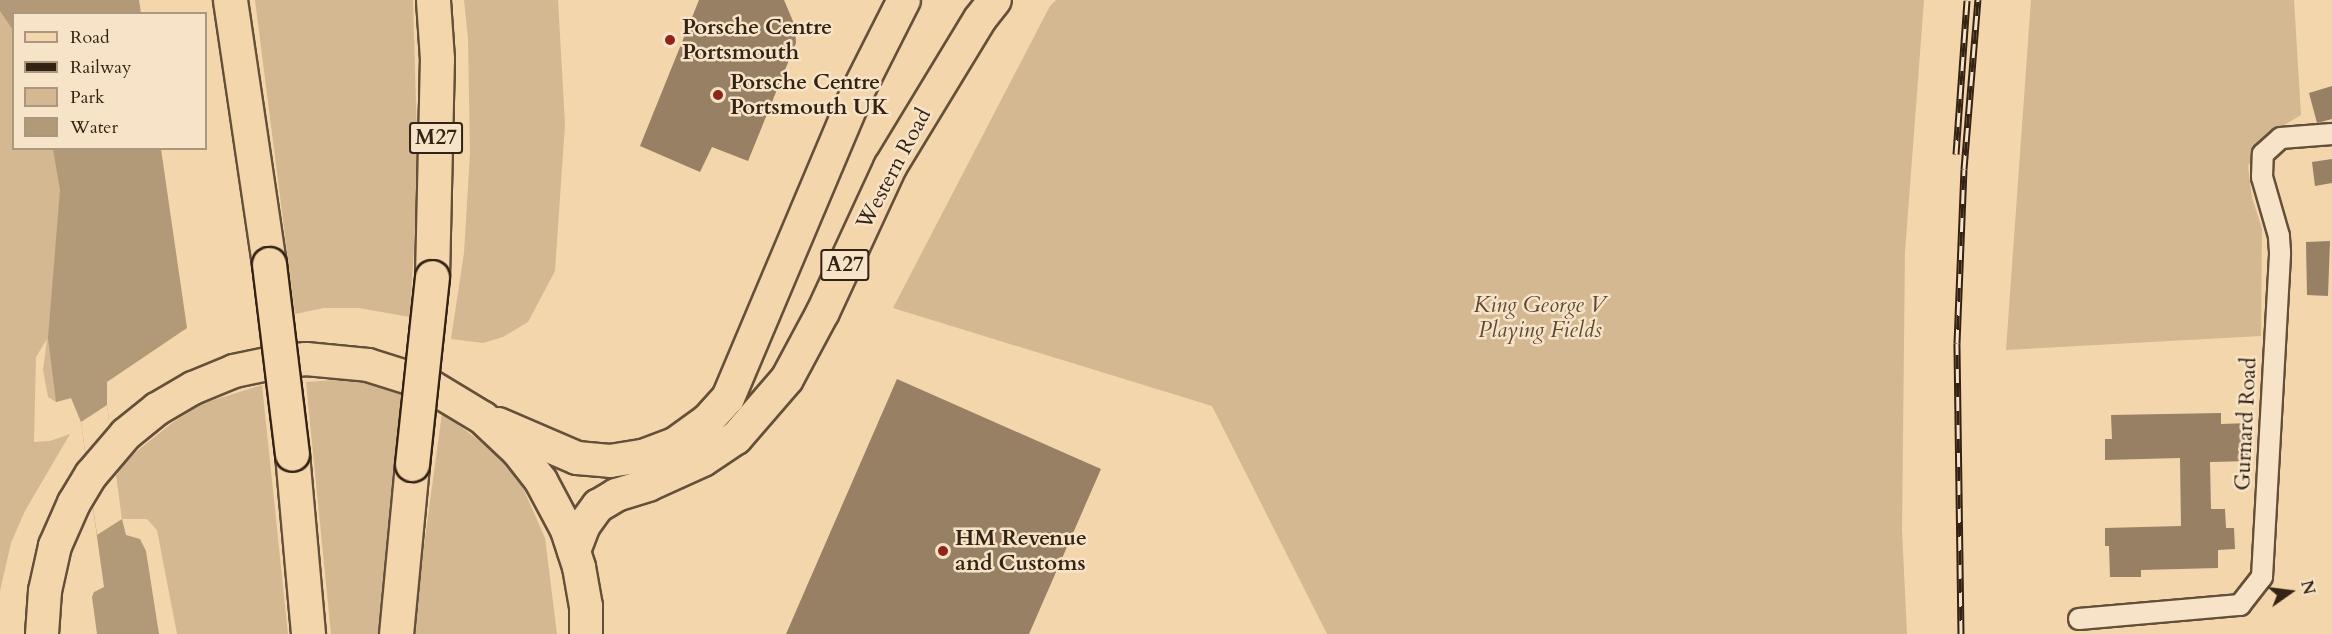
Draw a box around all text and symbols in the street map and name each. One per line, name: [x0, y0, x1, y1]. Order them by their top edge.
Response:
legend: [12, 12, 207, 150]
place label: Porsche Centre Portsmouth: [682, 14, 832, 66]
text: Road: [70, 25, 110, 50]
marker: Porsche Centre Portsmouth: [663, 33, 677, 47]
text: Railway: [70, 55, 132, 80]
place label: Porsche Centre Portsmouth UK: [730, 69, 889, 120]
text: Park: [70, 85, 105, 110]
marker: Porsche Centre Portsmouth UK: [711, 88, 725, 102]
street label: Western Road: [851, 104, 937, 234]
text: Water: [70, 115, 118, 140]
road number: M27: [409, 120, 463, 156]
road number: A27: [820, 247, 870, 283]
park label: King George V Playing Fields: [1474, 292, 1606, 344]
street label: Gurnard Road: [2229, 357, 2263, 491]
place label: HM Revenue and Customs: [955, 525, 1087, 576]
marker: HM Revenue and Customs: [936, 544, 950, 558]
north arrow: [2260, 562, 2320, 622]
text: N: [2295, 578, 2320, 597]

